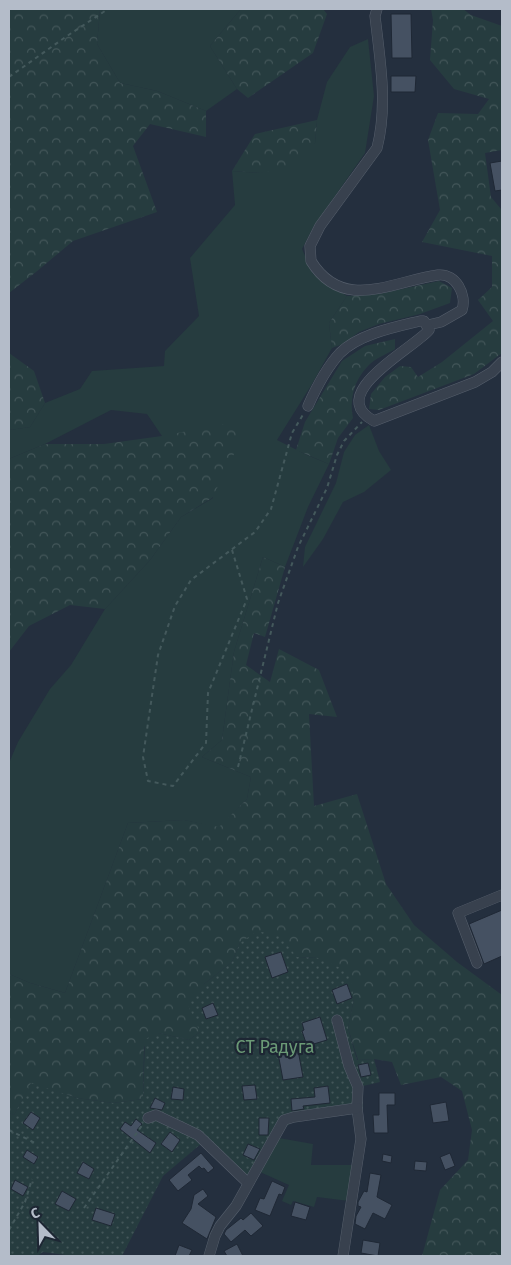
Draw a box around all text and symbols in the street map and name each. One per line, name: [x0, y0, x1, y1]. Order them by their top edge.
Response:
park label: СТ Радуга: [236, 1036, 314, 1058]
north arrow: [15, 1200, 65, 1250]
text: С: [28, 1204, 42, 1223]

